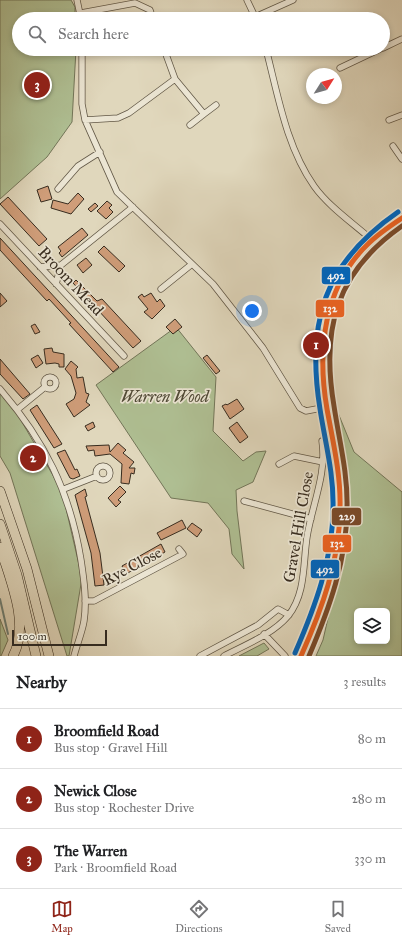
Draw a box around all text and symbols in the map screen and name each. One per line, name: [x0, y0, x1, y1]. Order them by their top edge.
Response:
search box: [12, 12, 390, 56]
icon: search: [26, 23, 48, 45]
text: Search here: [58, 25, 129, 43]
north arrow: [306, 68, 342, 104]
pin: 3: [24, 70, 50, 100]
street label: Broom Mead: [34, 243, 108, 319]
line badge: 492: [321, 266, 351, 285]
text: 492: [327, 269, 345, 283]
line badge: 132: [315, 299, 345, 318]
your location: [242, 301, 262, 321]
text: 132: [323, 302, 338, 316]
pin: 1: [303, 330, 329, 360]
park label: Warren Wood: [121, 387, 211, 406]
pin: 2: [20, 443, 46, 473]
street label: Gravel Hill Close: [279, 470, 317, 584]
line badge: 229: [331, 507, 362, 526]
text: 229: [339, 510, 355, 524]
line badge: 132: [322, 534, 352, 553]
text: 132: [330, 537, 345, 551]
street label: Rye Close: [99, 542, 165, 589]
line badge: 492: [310, 559, 340, 579]
text: 492: [316, 563, 334, 577]
map controls: [354, 608, 390, 644]
button: layers: [354, 608, 390, 644]
scale bar: [12, 628, 107, 647]
text: 100 m: [18, 630, 47, 643]
text: Nearby: [16, 672, 67, 693]
text: 3 results: [343, 674, 386, 690]
text: Broomfield Road: [54, 722, 159, 740]
text: 1: [26, 731, 32, 747]
text: 80 m: [358, 731, 386, 747]
text: Bus stop · Gravel Hill: [54, 740, 167, 756]
text: Newick Close: [54, 782, 137, 800]
text: 2: [26, 791, 32, 807]
text: 280 m: [351, 791, 386, 807]
text: Bus stop · Rochester Drive: [54, 800, 194, 816]
text: The Warren: [54, 842, 127, 860]
text: 3: [26, 851, 32, 867]
text: 330 m: [354, 851, 386, 867]
text: Park · Broomfield Road: [54, 860, 177, 876]
tab: Map: [51, 898, 73, 935]
tab: Directions: [175, 898, 223, 935]
tab: Saved: [325, 898, 351, 935]

